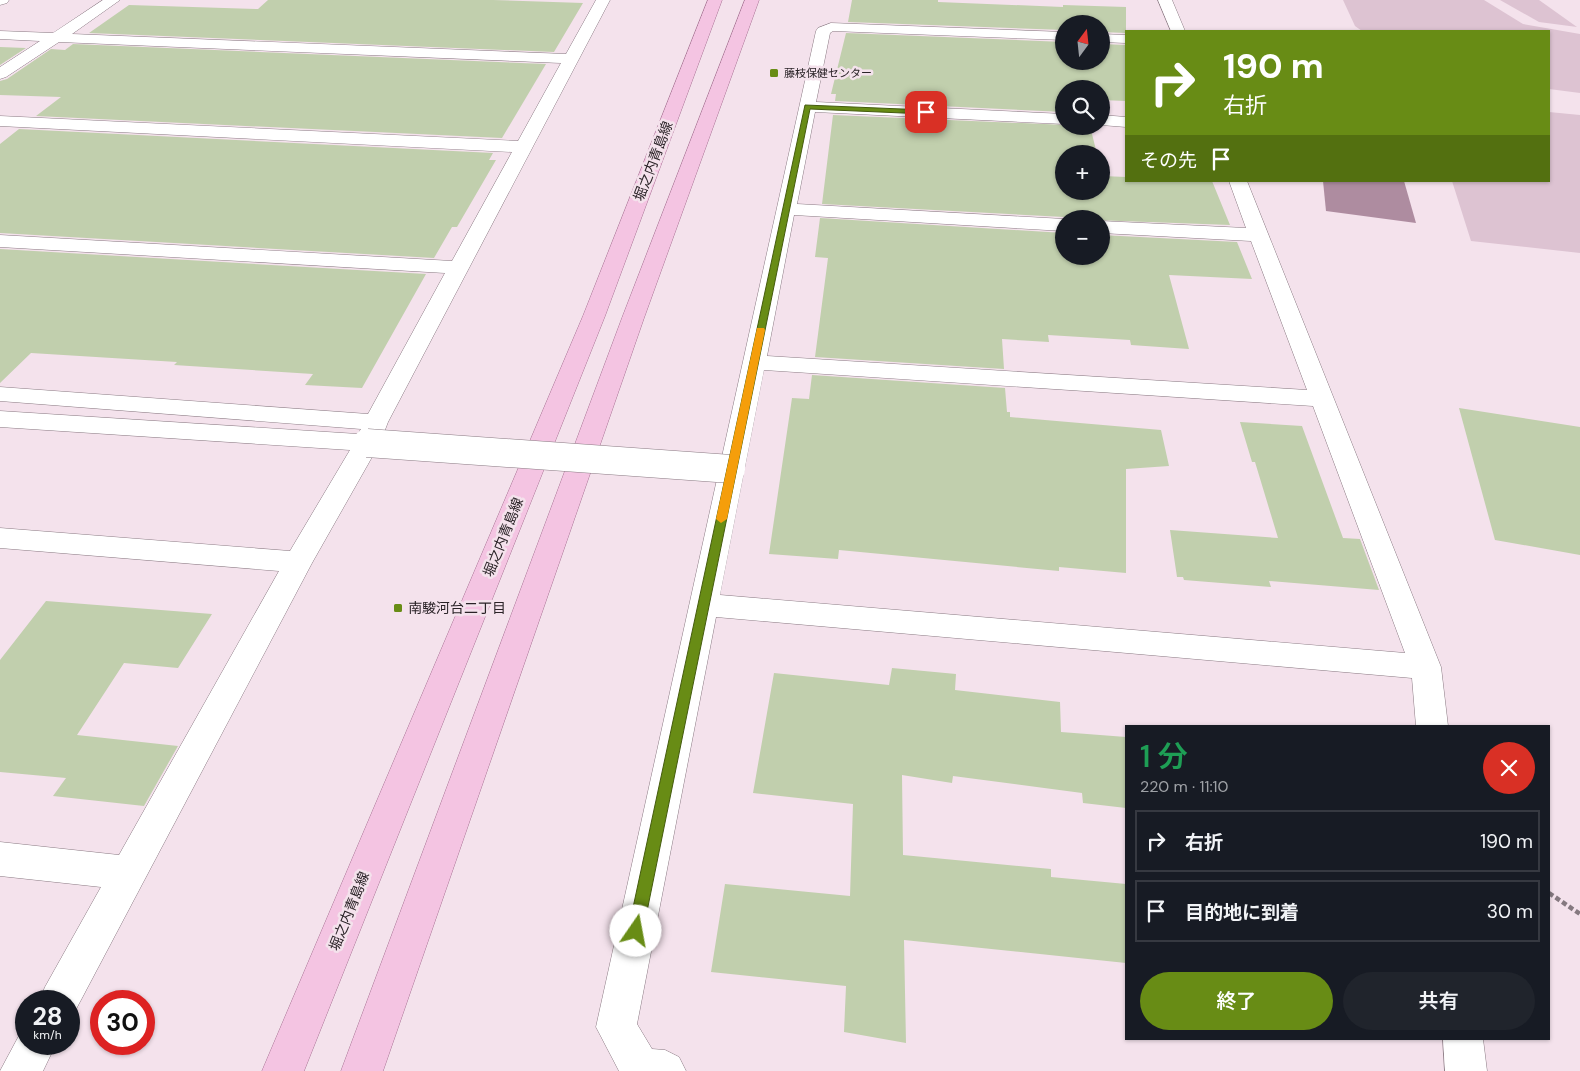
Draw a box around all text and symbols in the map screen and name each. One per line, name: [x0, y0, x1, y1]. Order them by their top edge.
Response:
north arrow: [1055, 15, 1110, 70]
map controls: [1055, 15, 1110, 265]
text: 190 m: [1223, 43, 1324, 89]
icon: right: [1140, 50, 1205, 115]
place label: 藤枝保健センター: [784, 66, 872, 80]
marker: 藤枝保健センター: [768, 67, 780, 79]
button: search: [1055, 80, 1110, 135]
pin: [905, 91, 947, 133]
text: 右折: [1223, 91, 1267, 120]
icon: arrive: [912, 98, 940, 126]
street label: 堀之内青島線: [630, 119, 676, 203]
button: +: [1055, 145, 1110, 200]
icon: arrive: [1207, 145, 1235, 173]
text: その先: [1140, 148, 1197, 173]
button: −: [1055, 210, 1110, 265]
street label: 堀之内青島線: [479, 495, 527, 579]
place label: 南駿河台二丁目: [408, 599, 506, 617]
marker: 南駿河台二丁目: [392, 602, 404, 614]
text: 1 分: [1140, 737, 1188, 776]
button: close: [1483, 742, 1535, 794]
text: 220 m · 11:10: [1140, 776, 1229, 797]
icon: right: [1142, 827, 1170, 855]
text: 190 m: [1480, 829, 1533, 854]
text: 右折: [1185, 830, 1223, 855]
street label: 堀之内青島線: [325, 869, 373, 953]
icon: arrive: [1142, 897, 1170, 925]
text: 30 m: [1487, 899, 1533, 924]
text: 目的地に到着: [1185, 900, 1299, 925]
position arrow: [609, 904, 661, 956]
button: 終了: [1140, 972, 1333, 1030]
button: 共有: [1343, 972, 1535, 1030]
speed limit sign: 30: [90, 990, 155, 1055]
text: 28: [32, 1000, 63, 1033]
text: km/h: [33, 1027, 62, 1043]

